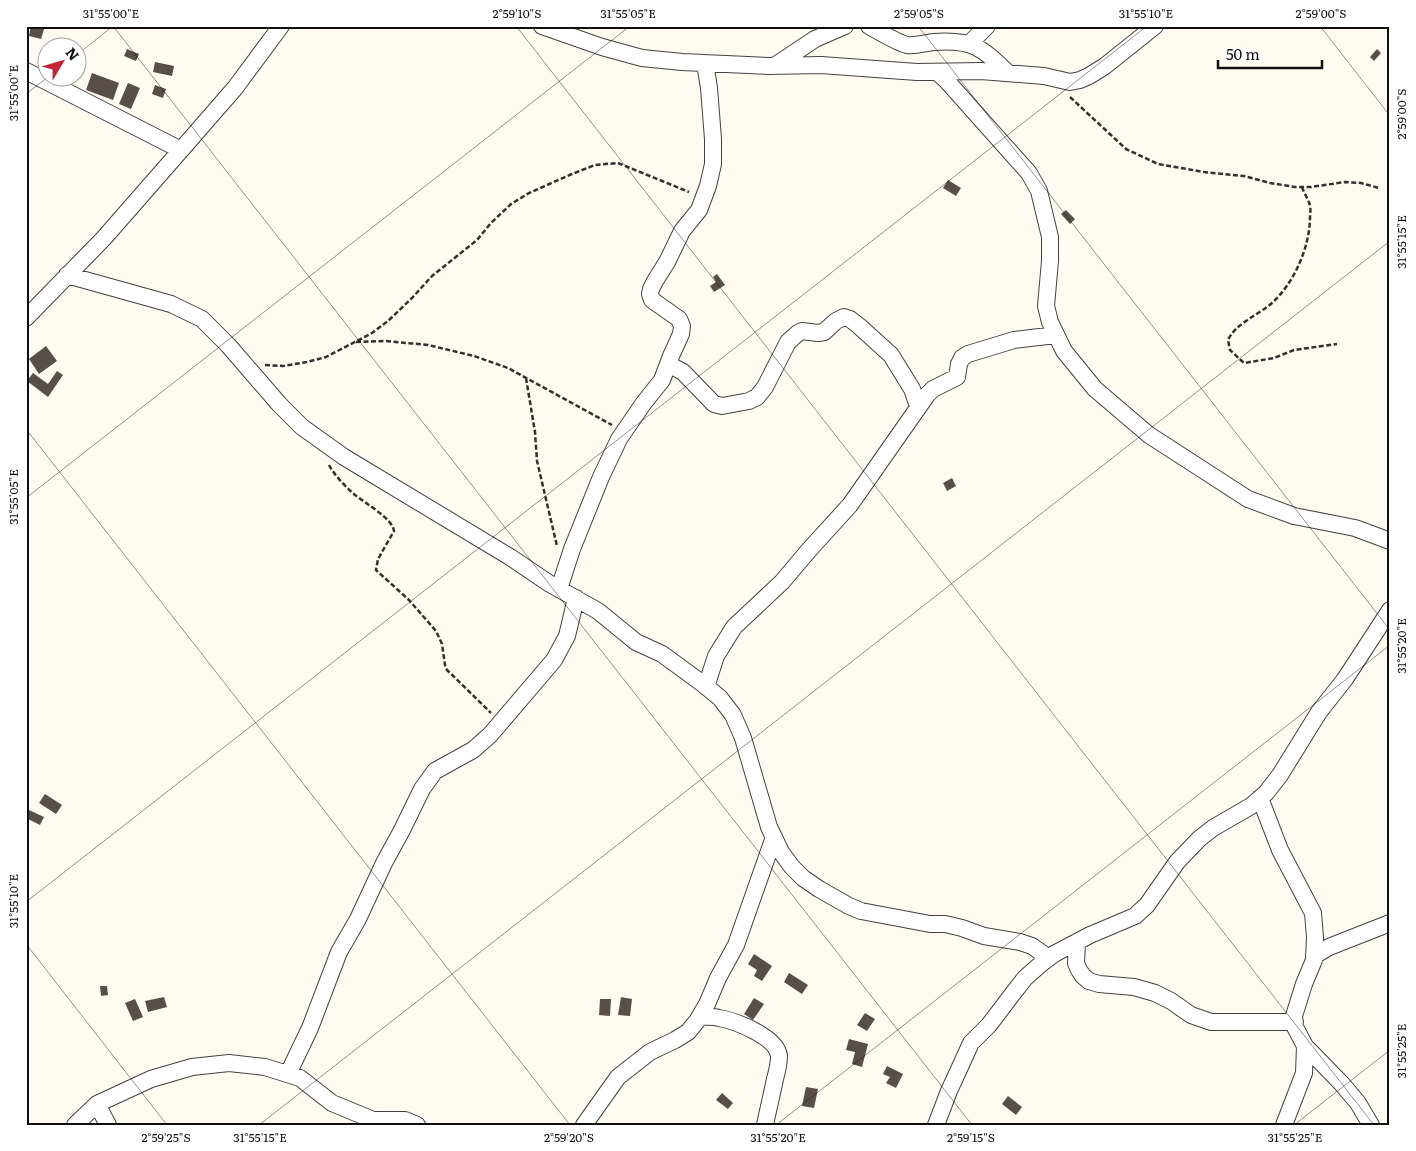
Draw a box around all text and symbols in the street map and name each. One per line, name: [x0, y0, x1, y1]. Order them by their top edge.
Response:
text: 31°55'00"E: [83, 4, 140, 22]
text: 2°59'10"S: [493, 4, 541, 22]
text: 31°55'05"E: [600, 4, 656, 22]
text: 2°59'05"S: [894, 4, 944, 22]
text: 31°55'10"E: [1119, 4, 1174, 22]
text: 2°59'00"S: [1296, 4, 1346, 22]
north arrow: [38, 38, 88, 88]
scale bar: [1218, 38, 1322, 70]
text: 50 m: [1226, 42, 1260, 65]
text: N: [62, 43, 85, 64]
text: 31°55'00"E: [4, 64, 22, 121]
text: 2°59'00"S: [1392, 89, 1410, 139]
text: 31°55'15"E: [1392, 215, 1410, 269]
text: 31°55'05"E: [4, 469, 22, 525]
text: 31°55'20"E: [1392, 618, 1410, 674]
text: 31°55'10"E: [4, 873, 22, 928]
text: 31°55'25"E: [1392, 1023, 1410, 1078]
text: 2°59'25"S: [141, 1128, 191, 1146]
text: 31°55'15"E: [233, 1128, 287, 1146]
text: 2°59'20"S: [544, 1128, 594, 1146]
text: 31°55'20"E: [750, 1128, 806, 1146]
text: 2°59'15"S: [947, 1128, 995, 1146]
text: 31°55'25"E: [1268, 1128, 1323, 1146]

